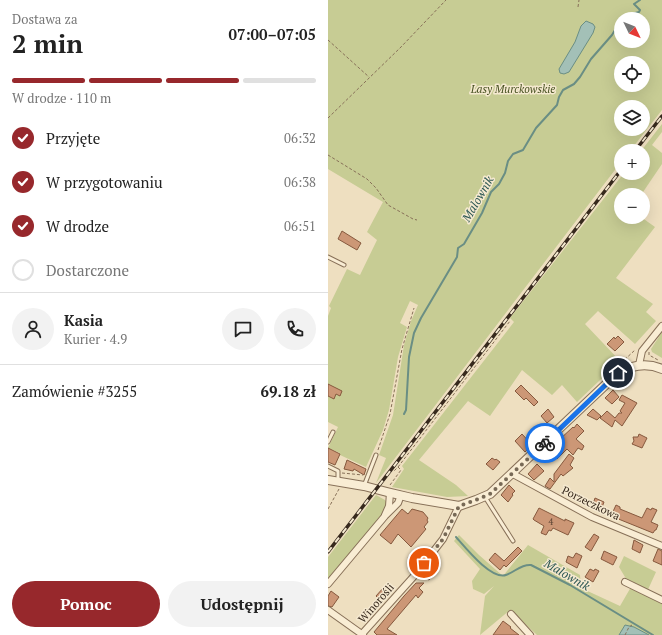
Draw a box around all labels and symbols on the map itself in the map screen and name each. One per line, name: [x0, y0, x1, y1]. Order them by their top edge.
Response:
north arrow: [614, 12, 650, 48]
park label: Lasy Murckowskie: [470, 82, 555, 96]
water label: Malownik: [458, 173, 497, 225]
pin: [601, 356, 635, 390]
courier: [525, 423, 565, 463]
street label: Porzeczkowa: [560, 483, 623, 523]
house number: 4: [549, 516, 554, 528]
pin: [407, 546, 441, 580]
water label: Malownik: [541, 555, 593, 594]
street label: Winorośli: [355, 580, 397, 626]

